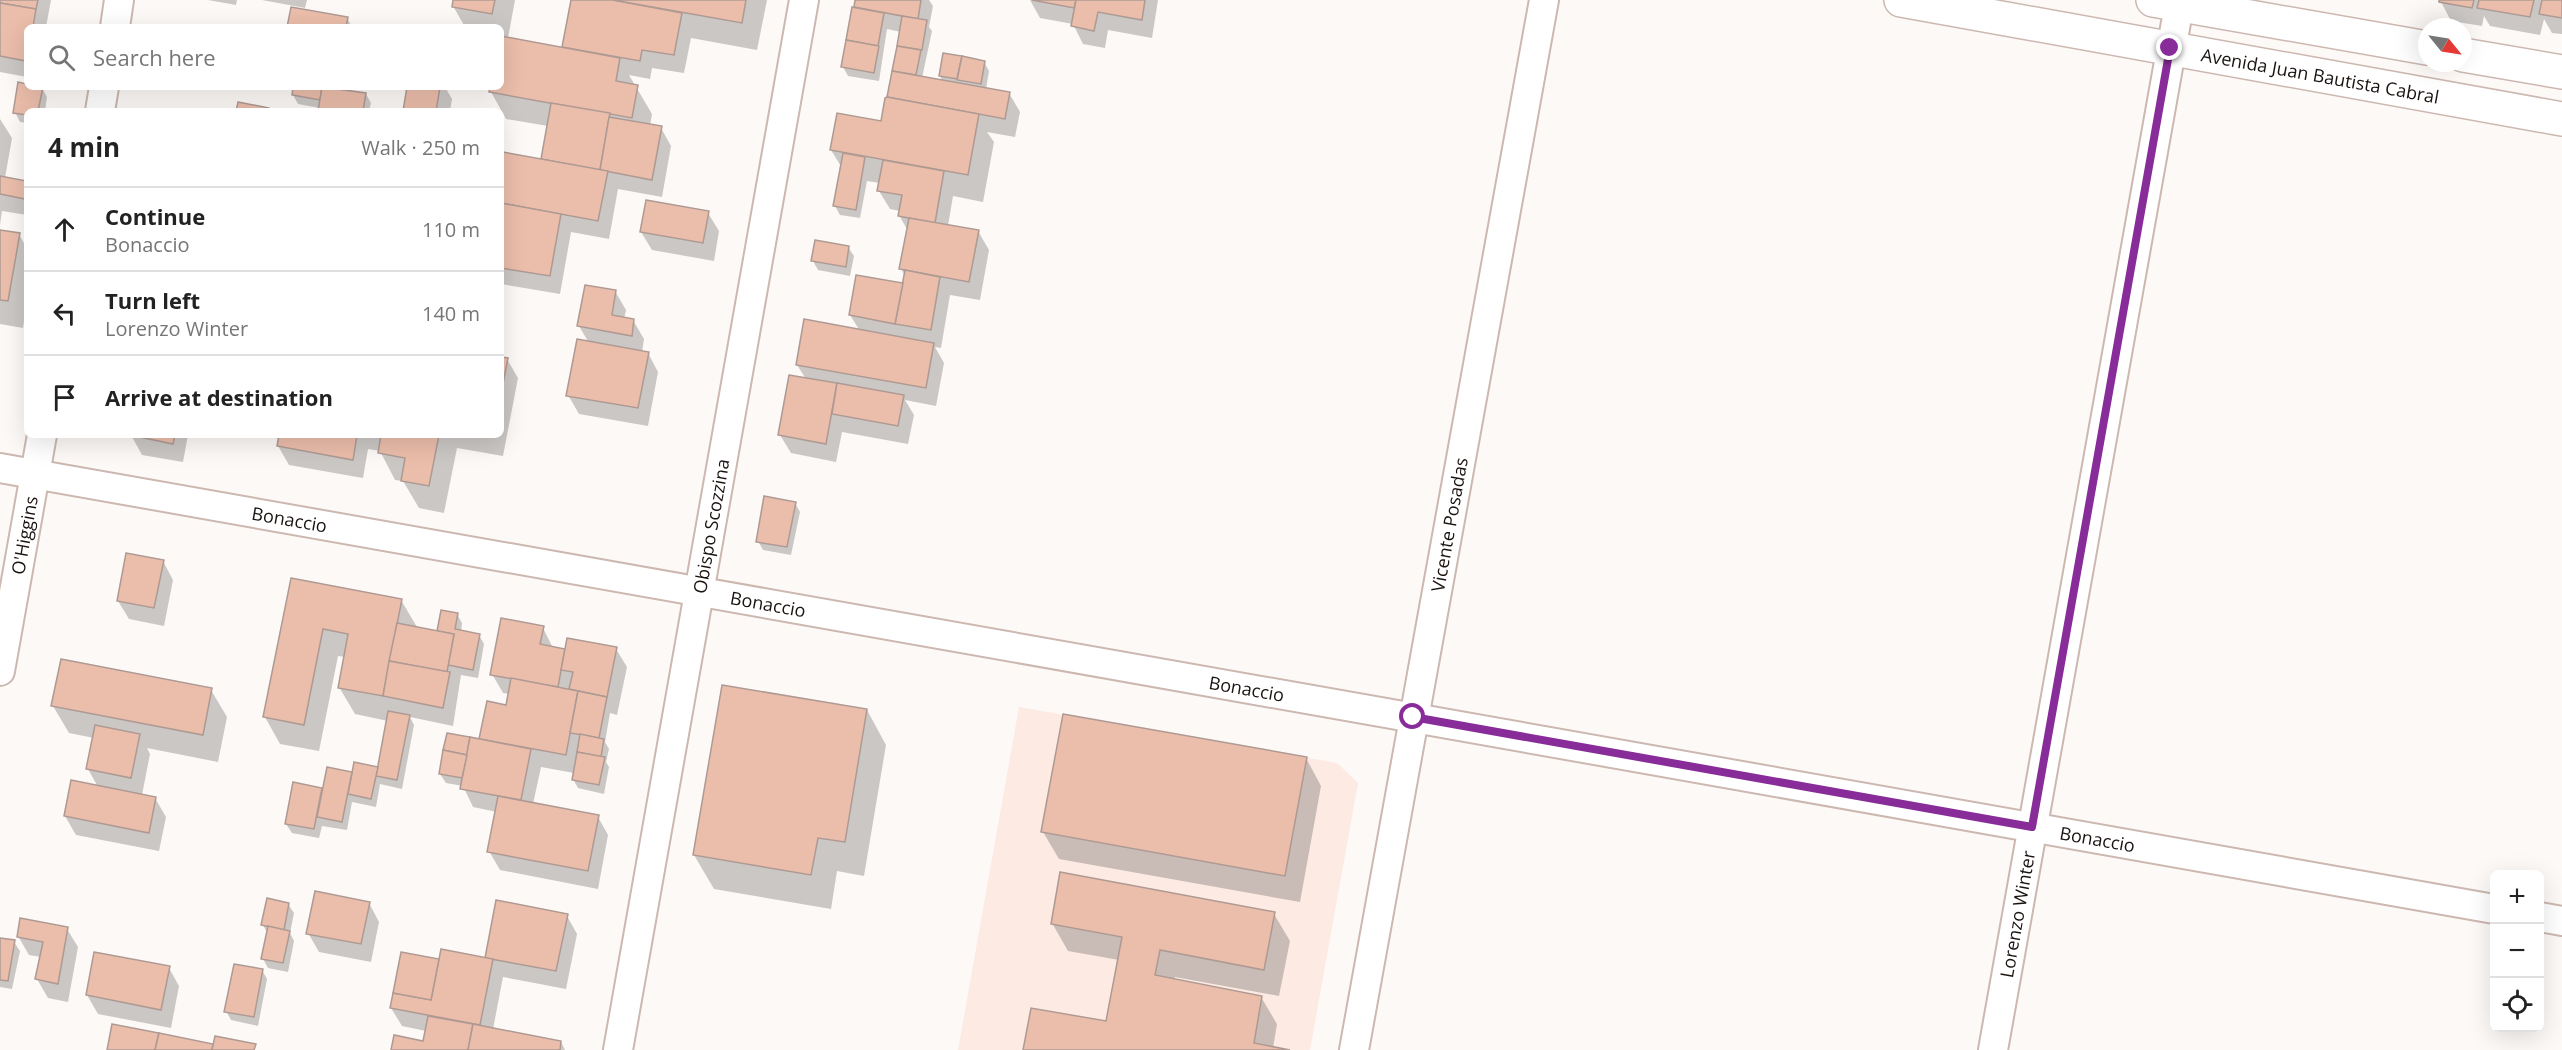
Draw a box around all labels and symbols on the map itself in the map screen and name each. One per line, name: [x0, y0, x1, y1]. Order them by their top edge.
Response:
north arrow: [2418, 18, 2472, 72]
route end: [2156, 34, 2182, 60]
street label: Avenida Juan Bautista Cabral: [2199, 42, 2441, 109]
street label: Vicente Posadas: [1425, 455, 1473, 594]
street label: Obispo Scozzina: [687, 457, 735, 595]
street label: O'Higgins: [5, 494, 43, 576]
street label: Bonaccio: [250, 501, 329, 538]
street label: Bonaccio: [728, 585, 808, 622]
street label: Bonaccio: [1207, 670, 1286, 707]
route start: [1399, 703, 1425, 729]
street label: Bonaccio: [2058, 820, 2137, 857]
street label: Lorenzo Winter: [1994, 848, 2040, 980]

